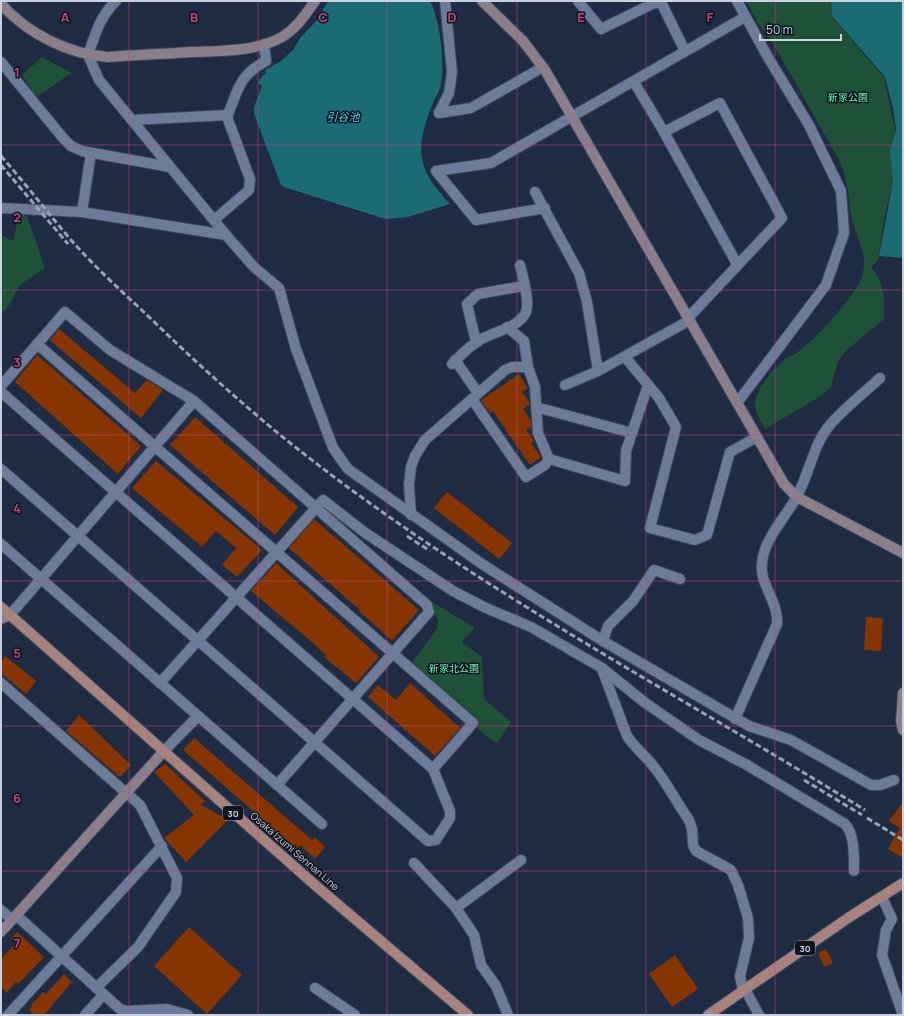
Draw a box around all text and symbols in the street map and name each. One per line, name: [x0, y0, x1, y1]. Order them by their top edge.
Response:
text: A: [61, 8, 70, 26]
text: B: [190, 8, 198, 26]
text: C: [318, 8, 328, 26]
text: D: [447, 8, 457, 26]
text: E: [577, 8, 585, 26]
text: F: [707, 8, 714, 26]
scale bar: [760, 16, 841, 42]
text: 50 m: [766, 21, 793, 38]
text: 1: [14, 63, 20, 81]
park label: 新家公園: [828, 90, 868, 104]
water label: 引谷池: [327, 109, 360, 124]
text: 2: [13, 208, 21, 226]
text: 3: [13, 353, 21, 371]
text: 4: [13, 499, 21, 517]
text: 5: [13, 644, 21, 662]
park label: 新家北公園: [429, 661, 479, 675]
text: 6: [13, 789, 21, 807]
road number: 30: [223, 806, 243, 820]
street label: Osaka Izumi Sennan Line: [248, 809, 342, 894]
text: 7: [14, 934, 21, 952]
road number: 30: [795, 941, 815, 955]

